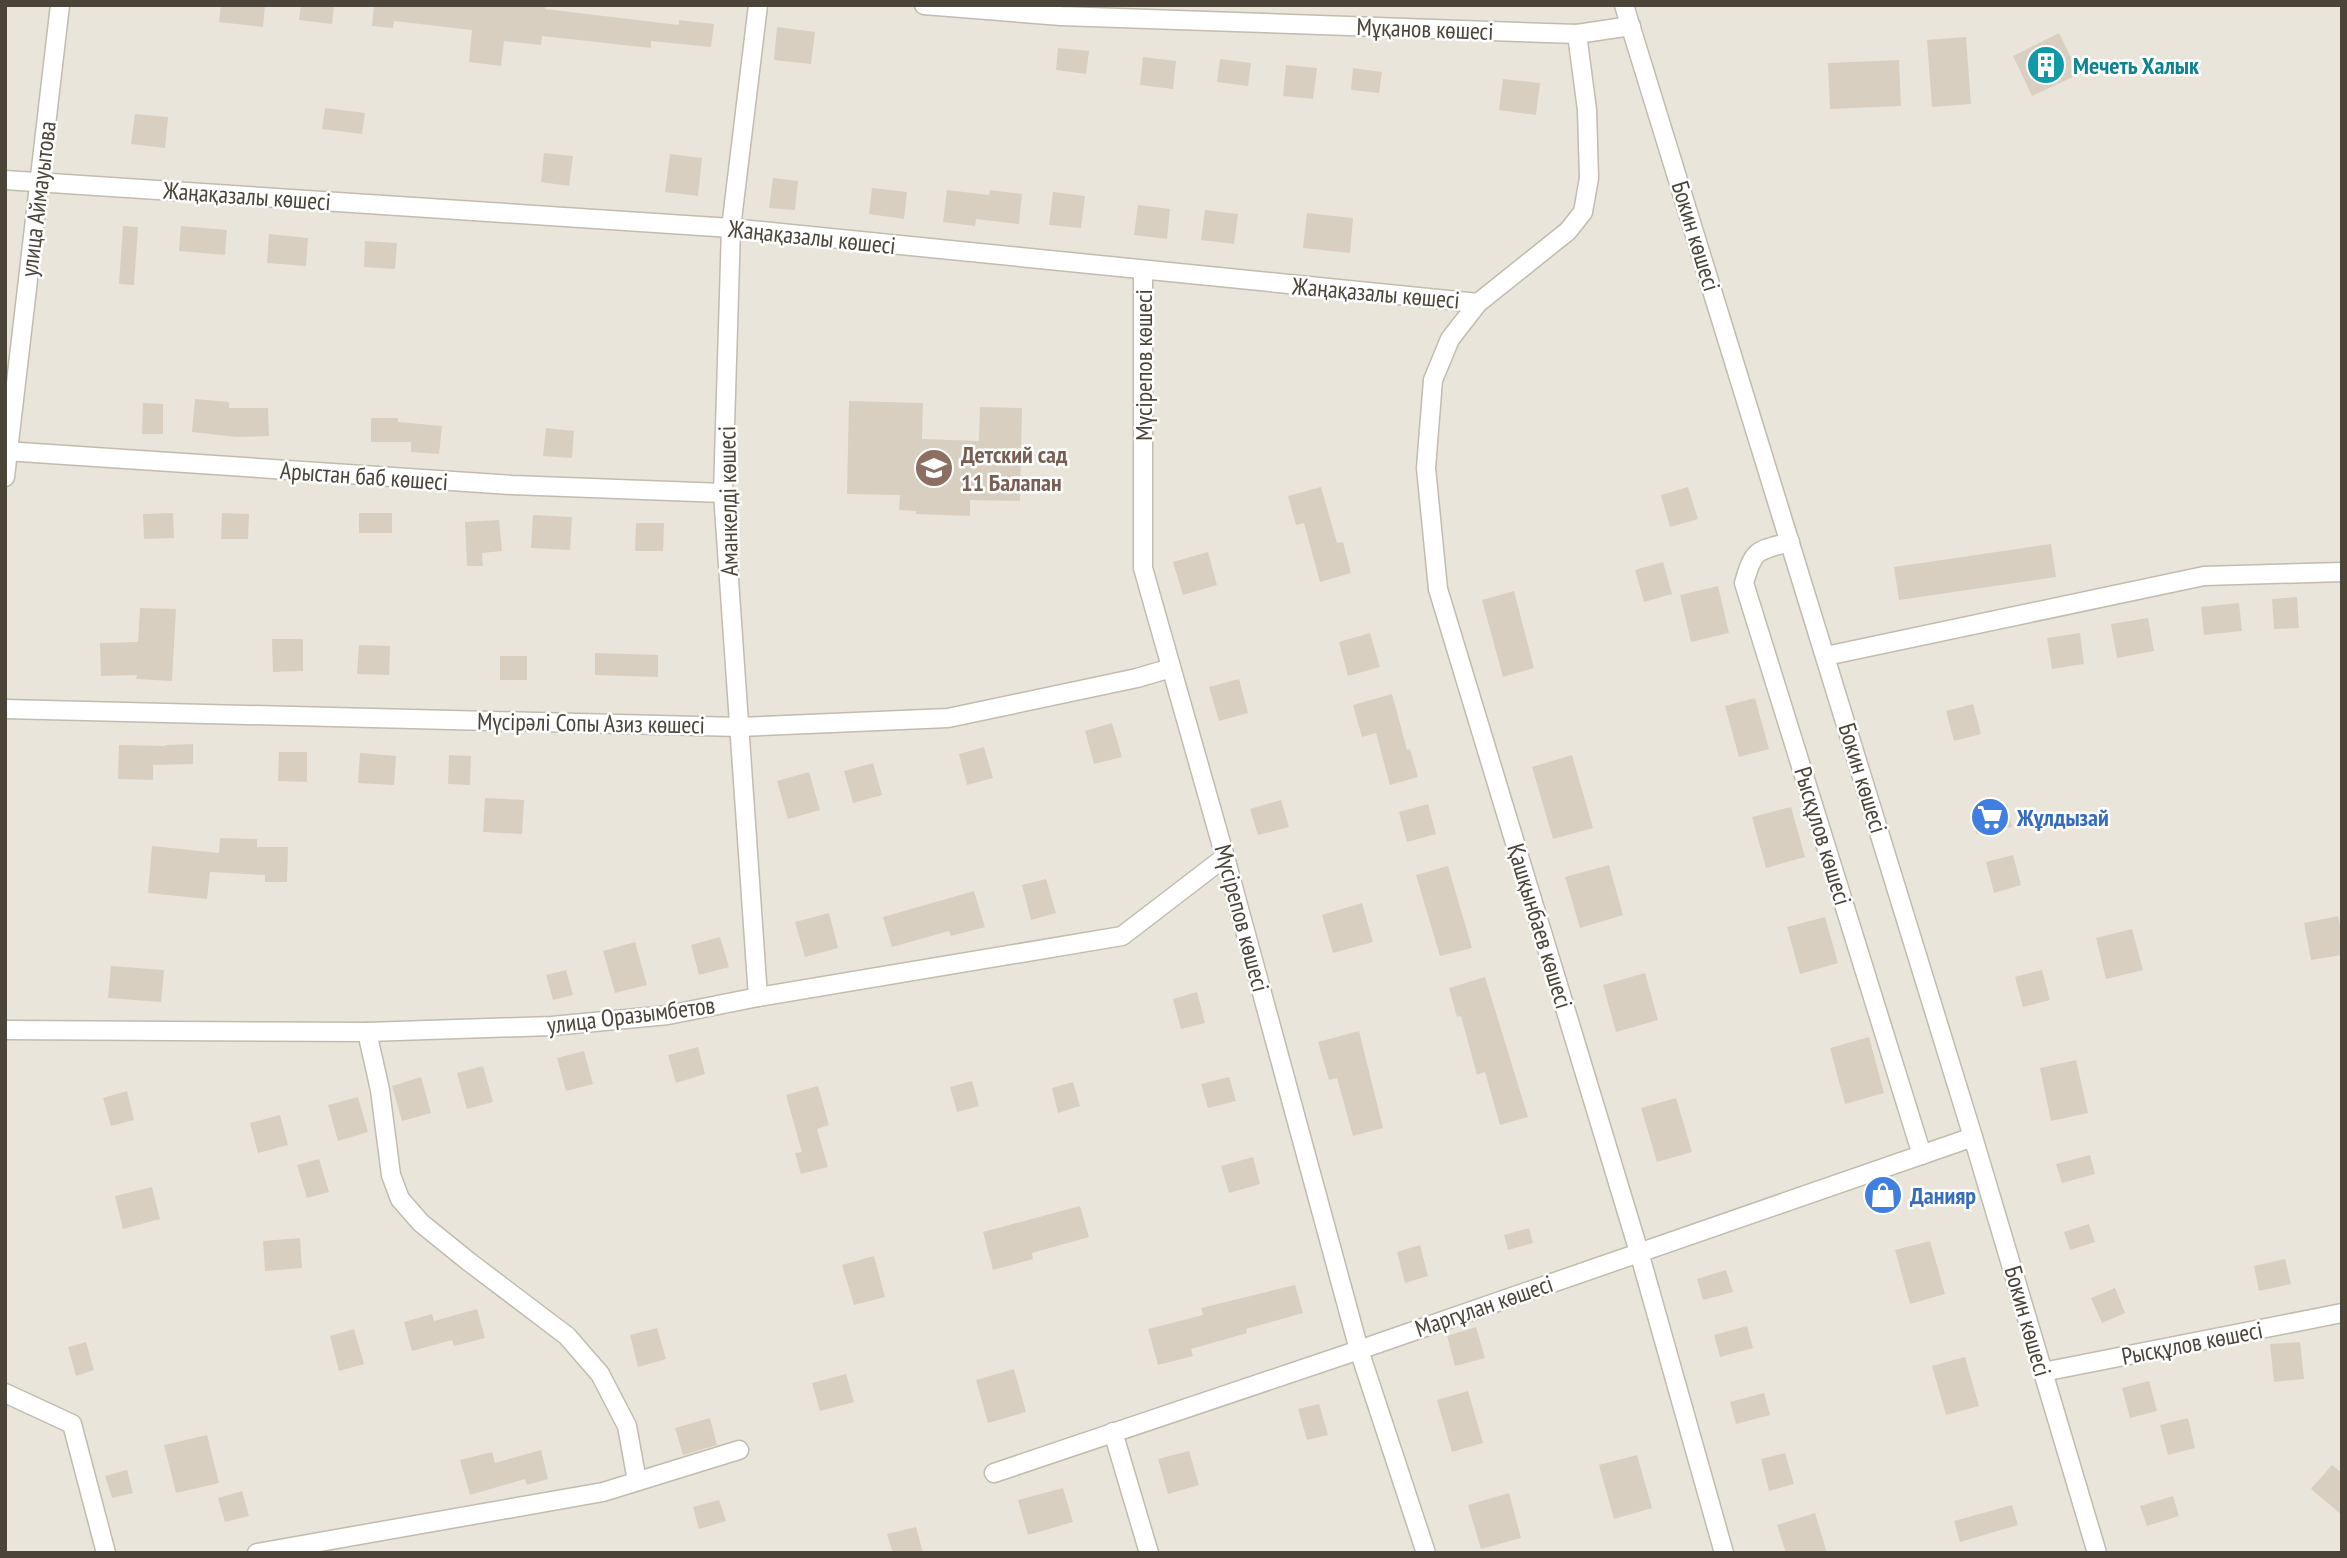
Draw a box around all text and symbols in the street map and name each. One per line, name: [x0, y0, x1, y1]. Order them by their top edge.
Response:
street label: Мұқанов көшесі: [1356, 11, 1494, 47]
building icon: Мечеть Халык: [2025, 44, 2067, 86]
place label: Мечеть Халык: [2073, 50, 2199, 81]
street label: улица Аймауытова: [13, 119, 63, 279]
street label: Жаңақазалы көшесі: [161, 175, 332, 217]
street label: Бокин көшесі: [1665, 177, 1727, 295]
street label: Жаңақазалы көшесі: [726, 213, 897, 261]
street label: Жаңақазалы көшесі: [1290, 270, 1461, 316]
street label: Мүсірепов көшесі: [1128, 289, 1159, 441]
street label: Аманкелді көшесі: [711, 426, 745, 576]
place label: Детский сад 11 Балапан: [961, 439, 1068, 498]
school or university icon: Детский сад 11 Балапан: [913, 447, 955, 489]
street label: Арыстан баб көшесі: [279, 455, 449, 497]
street label: Мүсірәлі Сопы Азиз көшесі: [477, 706, 705, 740]
street label: Бокин көшесі: [1832, 719, 1894, 837]
street label: Рысқұлов көшесі: [1787, 763, 1859, 909]
supermarket icon: Жұлдызай: [1969, 796, 2011, 838]
place label: Жұлдызай: [2016, 802, 2109, 833]
street label: Қашқынбаев көшесі: [1500, 840, 1580, 1012]
street label: Мүсірепов көшесі: [1207, 841, 1277, 995]
street label: улица Оразымбетов: [545, 989, 717, 1041]
shop icon: Данияр: [1862, 1174, 1904, 1216]
place label: Данияр: [1910, 1180, 1976, 1211]
street label: Бокин көшесі: [1997, 1262, 2059, 1380]
street label: Маргұлан көшесі: [1411, 1268, 1557, 1344]
street label: Рысқұлов көшесі: [2119, 1314, 2265, 1372]

